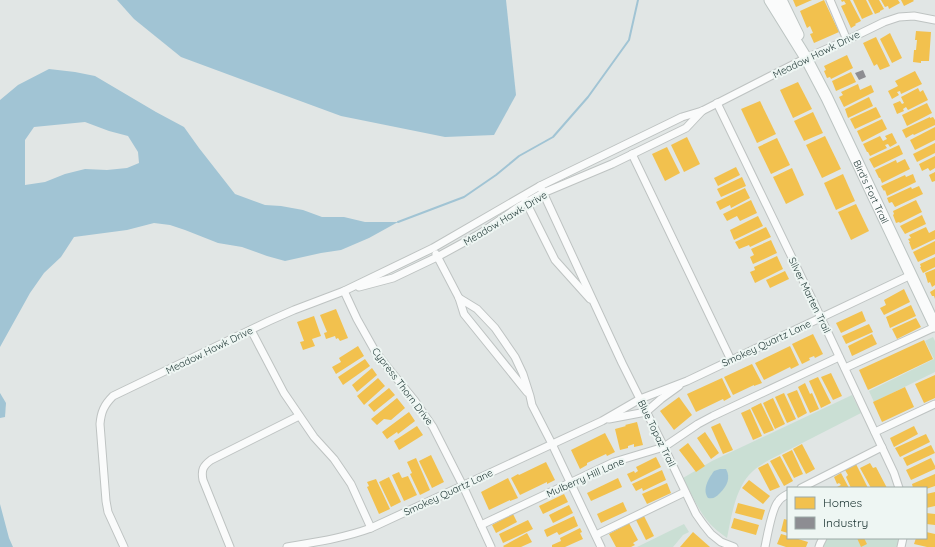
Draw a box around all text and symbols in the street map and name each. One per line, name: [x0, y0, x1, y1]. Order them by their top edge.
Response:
street label: Meadow Hawk Drive: [771, 28, 862, 81]
street label: Bird's Fort Trail: [850, 158, 892, 226]
street label: Meadow Hawk Drive: [461, 188, 550, 249]
street label: Silver Marten Trail: [786, 255, 834, 335]
street label: Smokey Quartz Lane: [720, 317, 813, 370]
street label: Meadow Hawk Drive: [164, 324, 255, 377]
street label: Cypress Thorn Drive: [369, 345, 436, 428]
street label: Blue Topaz Trail: [635, 398, 678, 469]
street label: Mulberry Hill Lane: [544, 454, 626, 500]
street label: Smokey Quartz Lane: [402, 466, 495, 519]
legend: [787, 487, 927, 539]
text: Homes: [823, 495, 863, 510]
text: Industry: [823, 515, 868, 530]

